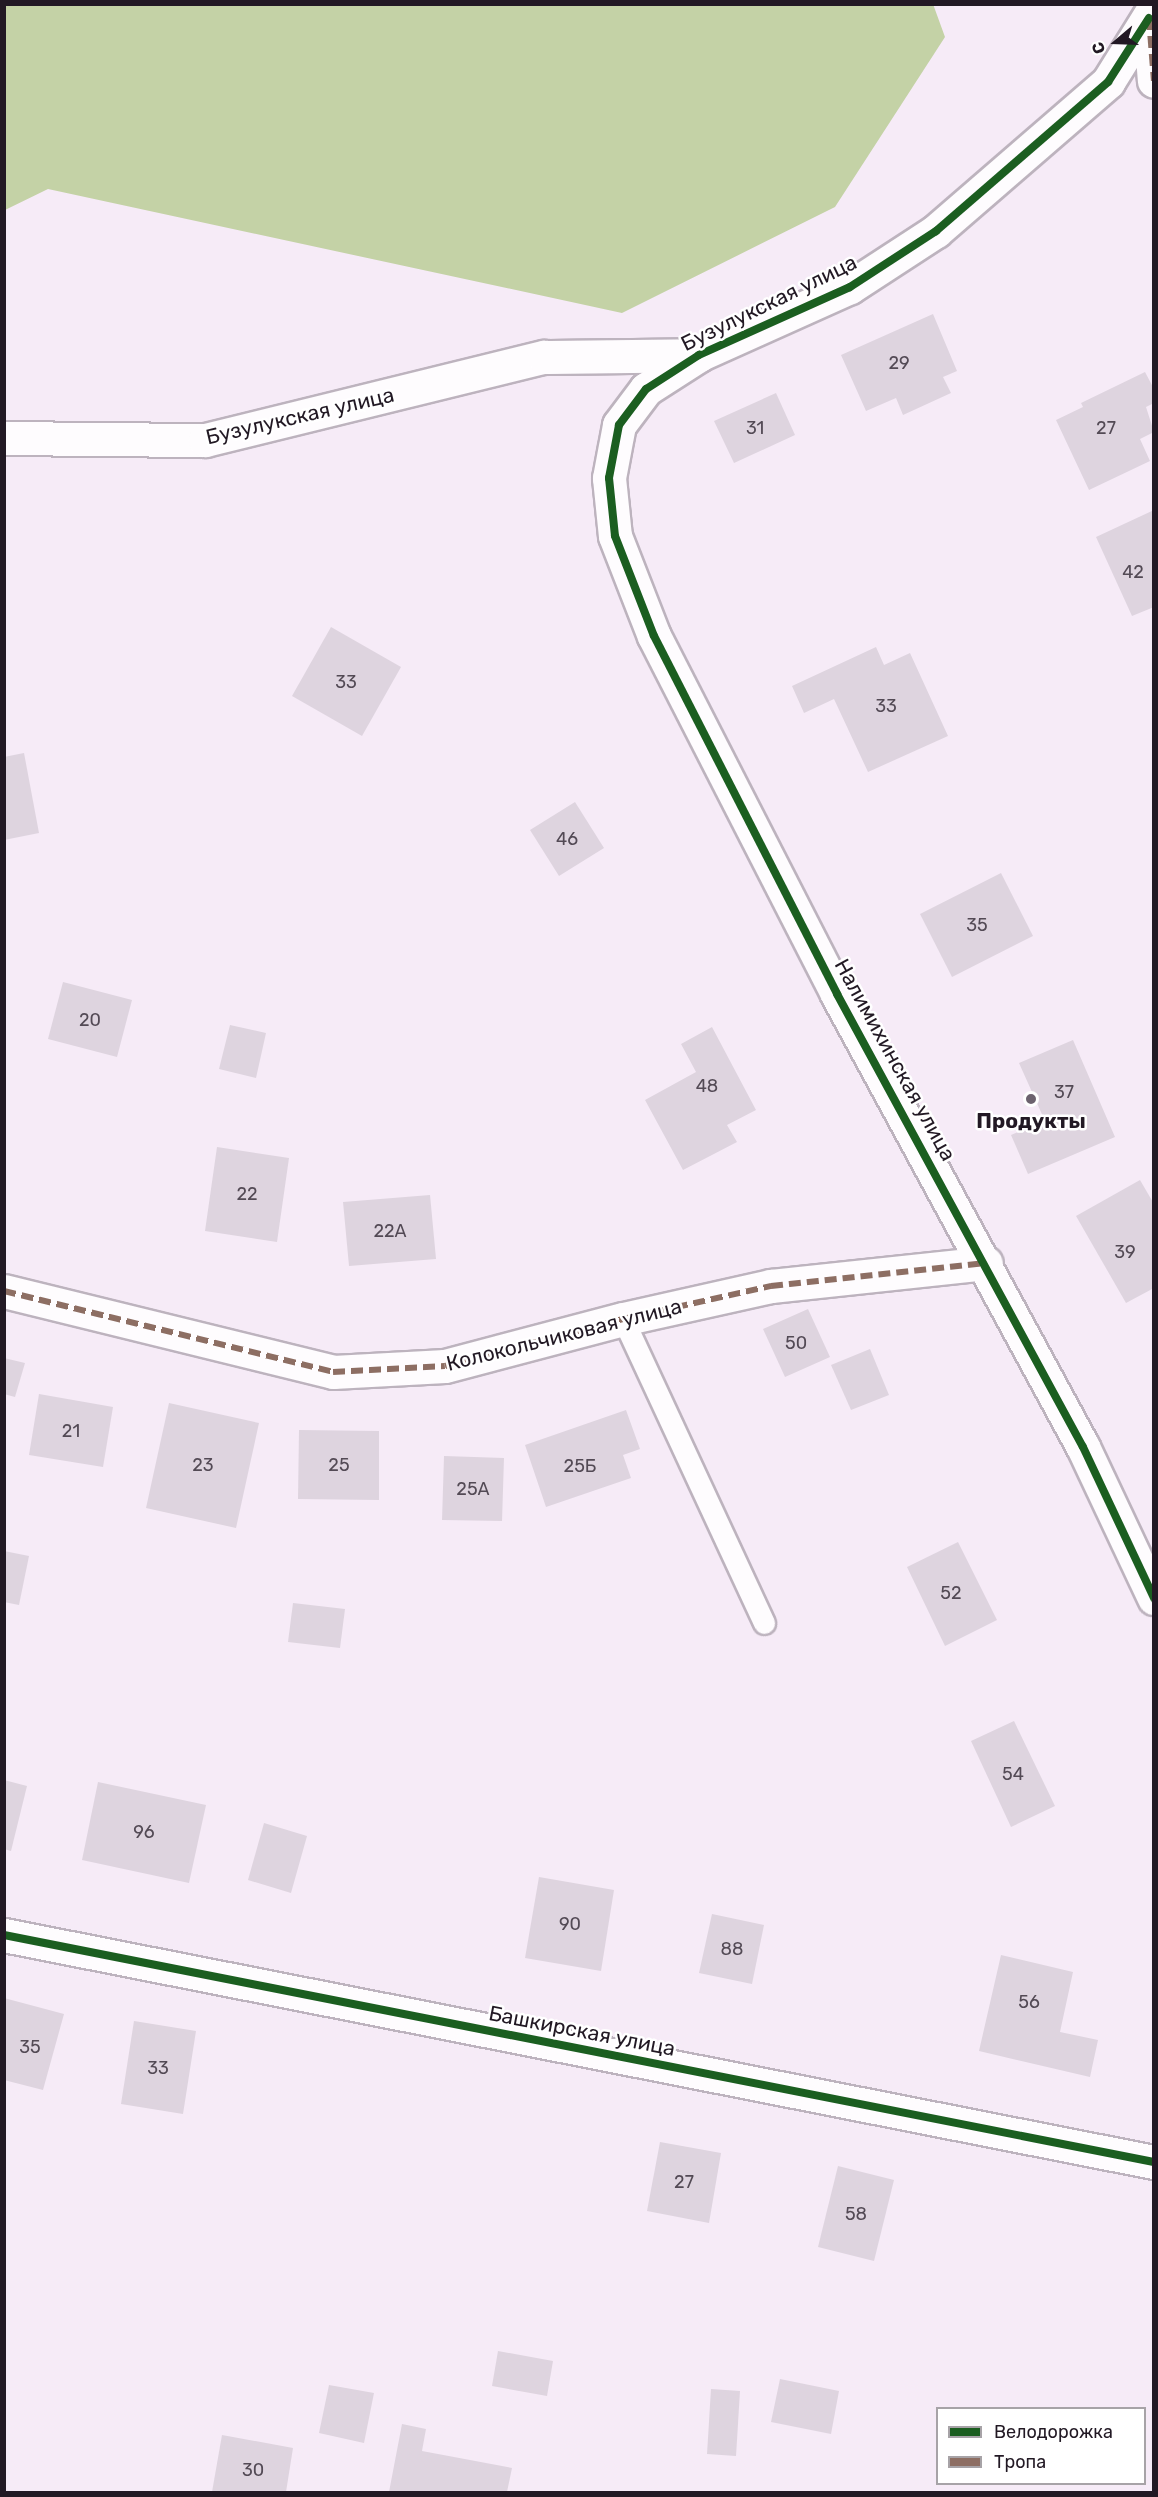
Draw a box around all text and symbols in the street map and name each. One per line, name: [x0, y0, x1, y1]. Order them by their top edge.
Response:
north arrow: [1086, 12, 1146, 72]
text: С: [1088, 40, 1109, 56]
street label: Бузулукская улица: [677, 249, 861, 357]
house number: 29: [888, 352, 910, 374]
street label: Бузулукская улица: [203, 382, 397, 450]
house number: 31: [746, 417, 764, 439]
house number: 27: [1096, 417, 1116, 439]
house number: 42: [1122, 561, 1144, 583]
house number: 33: [335, 671, 357, 693]
house number: 33: [875, 695, 897, 717]
house number: 46: [556, 828, 578, 850]
house number: 35: [966, 914, 988, 936]
street label: Налимихинская улица: [829, 955, 961, 1165]
house number: 20: [79, 1009, 101, 1031]
house number: 48: [696, 1075, 718, 1097]
house number: 37: [1054, 1081, 1074, 1103]
marker: Продукты: [1024, 1092, 1038, 1106]
place label: Продукты: [976, 1108, 1086, 1134]
house number: 22: [236, 1183, 258, 1205]
house number: 22А: [373, 1220, 407, 1242]
house number: 39: [1114, 1241, 1136, 1263]
street label: Колокольчиковая улица: [444, 1294, 684, 1376]
house number: 50: [785, 1332, 807, 1354]
house number: 21: [62, 1420, 80, 1442]
house number: 23: [192, 1454, 214, 1476]
house number: 25: [328, 1454, 350, 1476]
house number: 25Б: [564, 1455, 596, 1477]
house number: 25А: [456, 1478, 490, 1500]
house number: 52: [940, 1582, 962, 1604]
house number: 54: [1002, 1763, 1024, 1785]
house number: 96: [133, 1821, 155, 1843]
house number: 90: [559, 1913, 581, 1935]
house number: 88: [721, 1938, 743, 1960]
house number: 56: [1018, 1991, 1040, 2013]
street label: Башкирская улица: [487, 2001, 677, 2061]
house number: 35: [19, 2036, 41, 2058]
house number: 33: [147, 2057, 169, 2079]
house number: 27: [674, 2171, 694, 2193]
house number: 58: [845, 2203, 867, 2225]
legend: [936, 2407, 1146, 2485]
text: Велодорожка: [994, 2421, 1113, 2443]
text: Тропа: [994, 2451, 1046, 2473]
house number: 30: [242, 2459, 264, 2481]

